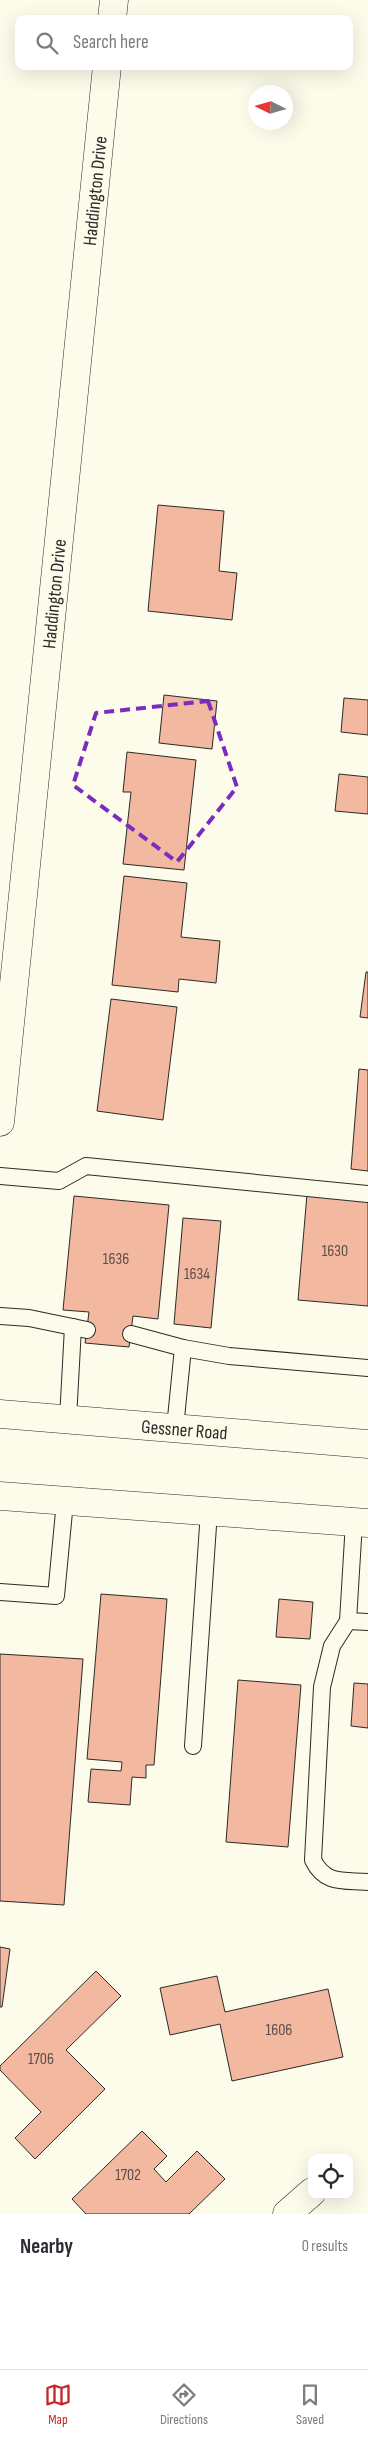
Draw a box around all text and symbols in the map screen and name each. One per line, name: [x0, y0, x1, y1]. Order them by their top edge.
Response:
search box: [15, 15, 353, 70]
icon: search: [33, 29, 61, 57]
text: Search here: [73, 31, 149, 54]
north arrow: [248, 85, 293, 130]
street label: Haddington Drive: [79, 135, 113, 247]
street label: Haddington Drive: [38, 538, 72, 650]
house number: 1630: [322, 1242, 348, 1261]
house number: 1636: [103, 1250, 129, 1269]
house number: 1634: [184, 1265, 210, 1284]
street label: Gessner Road: [140, 1416, 228, 1446]
house number: 1606: [266, 2021, 292, 2040]
house number: 1706: [28, 2050, 54, 2069]
map controls: [308, 2154, 353, 2199]
button: locate: [308, 2154, 353, 2199]
house number: 1702: [115, 2166, 141, 2185]
text: Nearby: [20, 2234, 73, 2259]
text: 0 results: [302, 2237, 348, 2256]
tab: Map: [44, 2381, 72, 2428]
tab: Directions: [160, 2381, 208, 2428]
tab: Saved: [296, 2381, 324, 2428]

